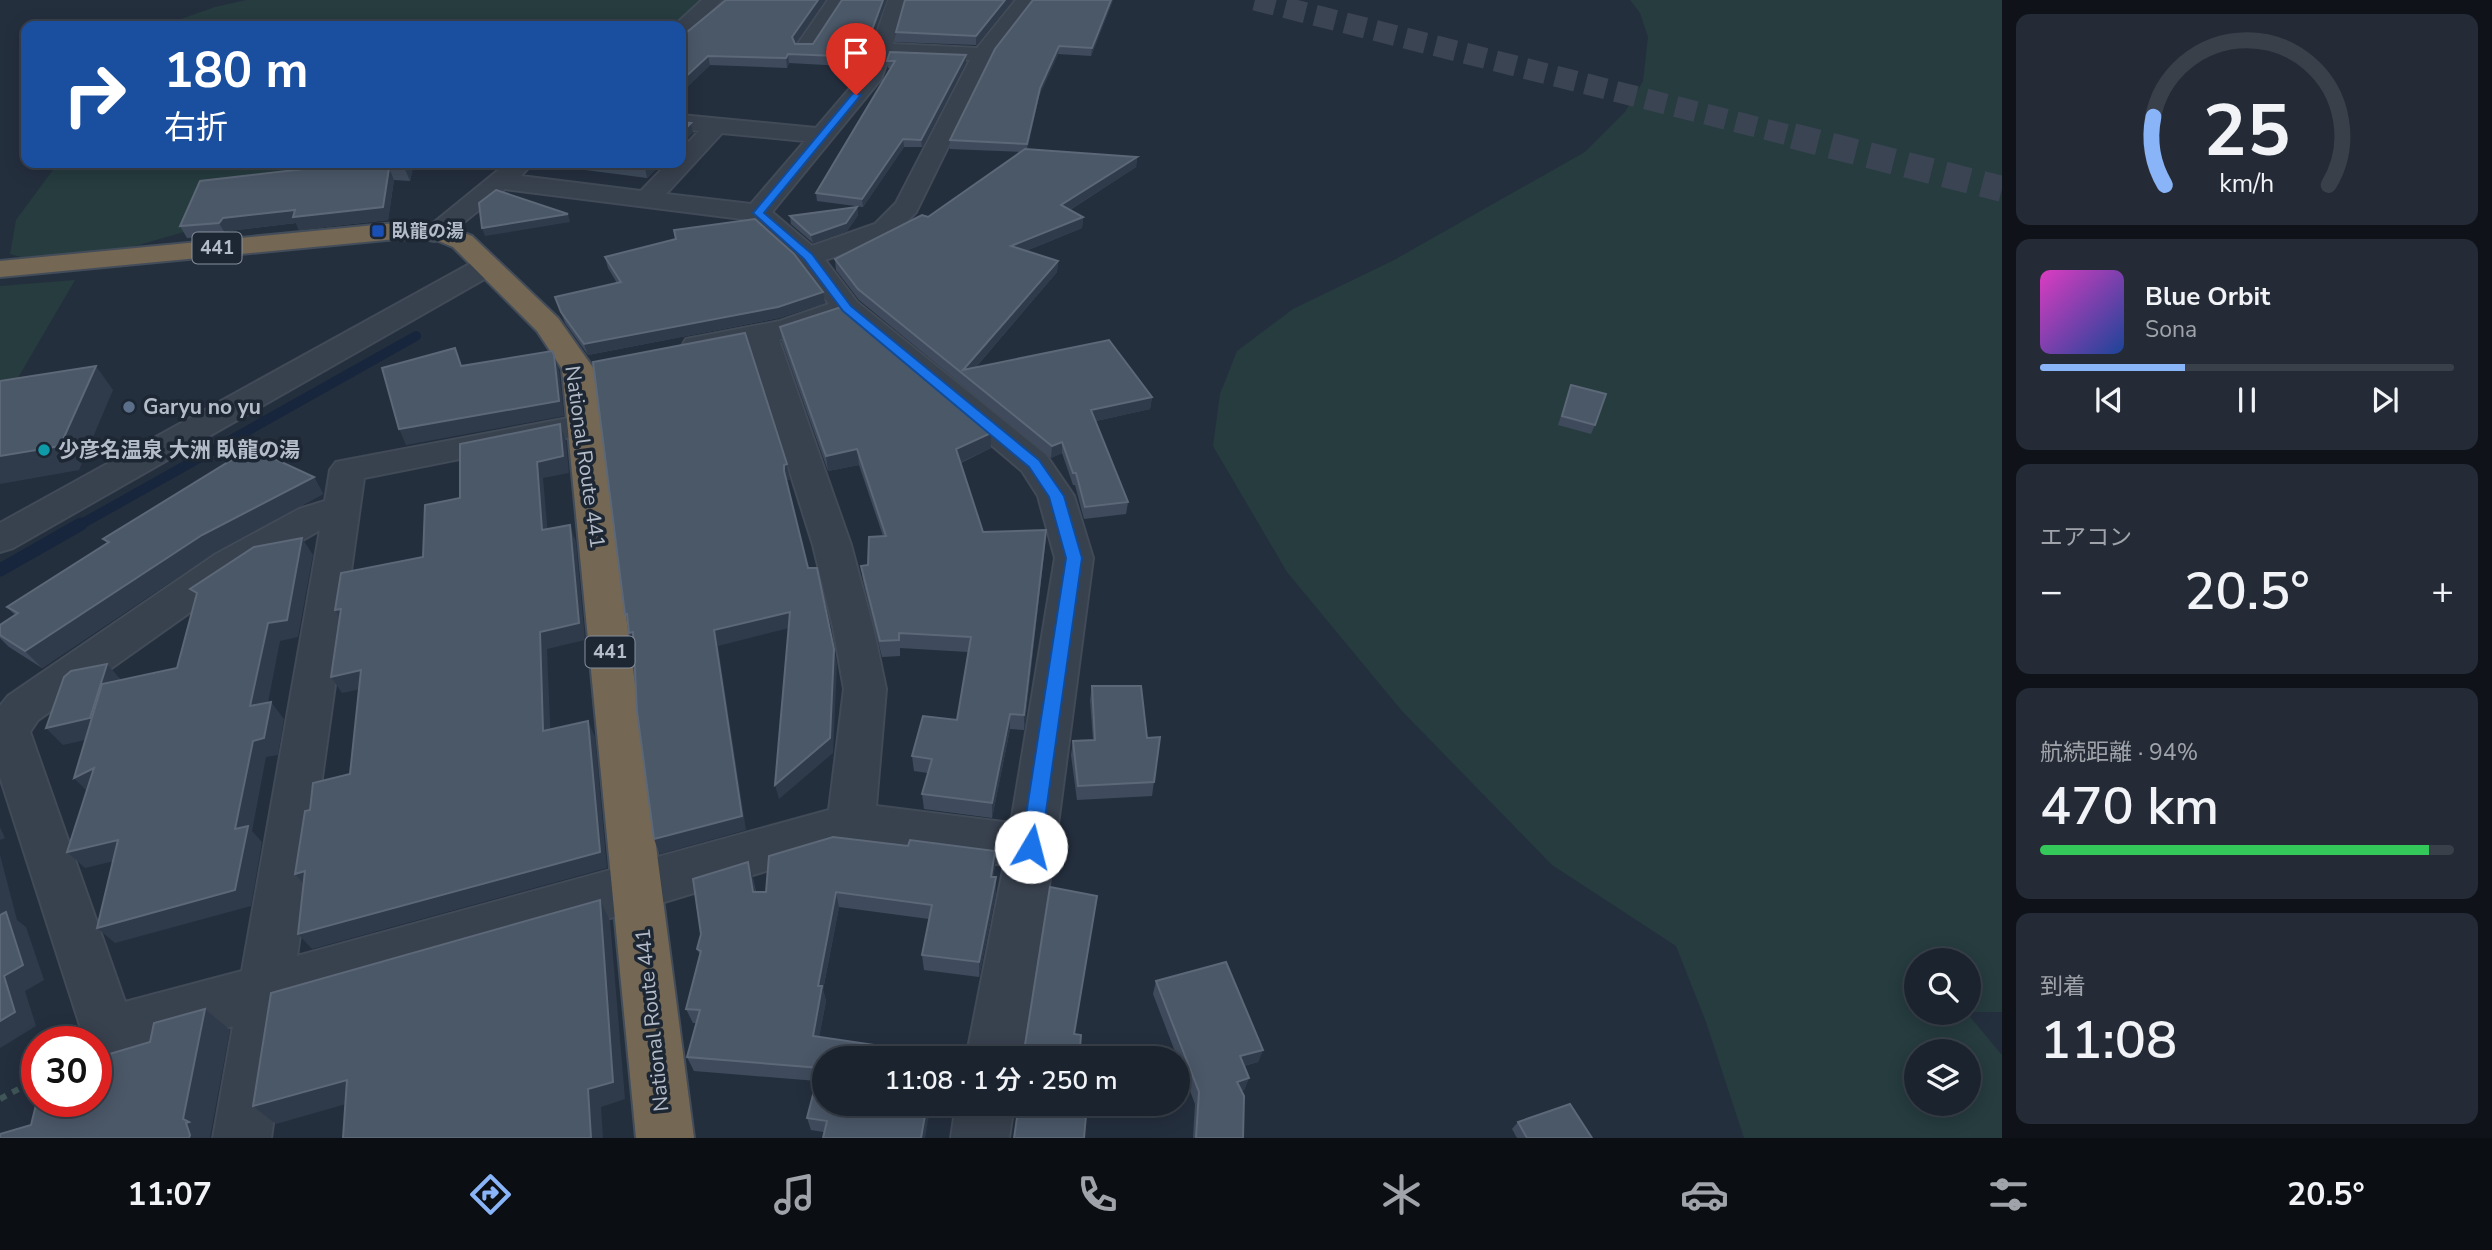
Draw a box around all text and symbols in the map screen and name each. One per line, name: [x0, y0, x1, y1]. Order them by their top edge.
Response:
pin: [826, 23, 886, 95]
icon: arrive: [837, 34, 875, 72]
text: 180 m: [164, 37, 308, 104]
icon: right: [49, 49, 140, 140]
text: 25: [2203, 82, 2291, 182]
text: 右折: [164, 106, 228, 149]
text: km/h: [2219, 167, 2275, 201]
place label: 臥龍の湯: [392, 219, 464, 243]
marker: 臥龍の湯: [370, 223, 386, 239]
road number: 441: [192, 232, 242, 264]
text: Blue Orbit: [2145, 279, 2270, 314]
text: Sona: [2145, 314, 2197, 345]
street label: National Route 441: [558, 364, 612, 550]
icon: previous: [2090, 381, 2128, 419]
icon: pause: [2228, 381, 2266, 419]
icon: next: [2366, 381, 2404, 419]
place label: Garyu no yu: [143, 393, 261, 421]
marker: Garyu no yu: [121, 399, 137, 415]
place label: 少彦名温泉 大洲 臥龍の湯: [58, 436, 300, 464]
marker: 少彦名温泉 大洲 臥龍の湯: [36, 442, 52, 458]
text: エアコン: [2040, 522, 2132, 553]
text: 20.5°: [2184, 556, 2310, 627]
text: −: [2040, 566, 2063, 617]
text: +: [2431, 566, 2454, 617]
road number: 441: [586, 636, 634, 667]
text: 航続距離 · 94%: [2040, 737, 2198, 768]
text: 470 km: [2040, 771, 2219, 842]
position arrow: [994, 810, 1068, 884]
street label: National Route 441: [628, 927, 676, 1113]
map controls: [1904, 948, 1981, 1116]
button: search: [1904, 948, 1981, 1025]
text: 到着: [2040, 971, 2086, 1002]
text: 11:08: [2040, 1005, 2177, 1076]
speed limit sign: 30: [21, 1026, 112, 1117]
button: layers: [1904, 1039, 1981, 1116]
text: 11:08 · 1 分 · 250 m: [885, 1063, 1117, 1098]
icon: directions: [466, 1170, 515, 1219]
icon: music: [770, 1170, 819, 1219]
icon: phone: [1073, 1170, 1122, 1219]
icon: climate: [1377, 1170, 1426, 1219]
icon: car: [1680, 1170, 1729, 1219]
icon: filters: [1984, 1170, 2033, 1219]
text: 11:07: [127, 1173, 212, 1216]
text: 20.5°: [2287, 1173, 2365, 1216]

